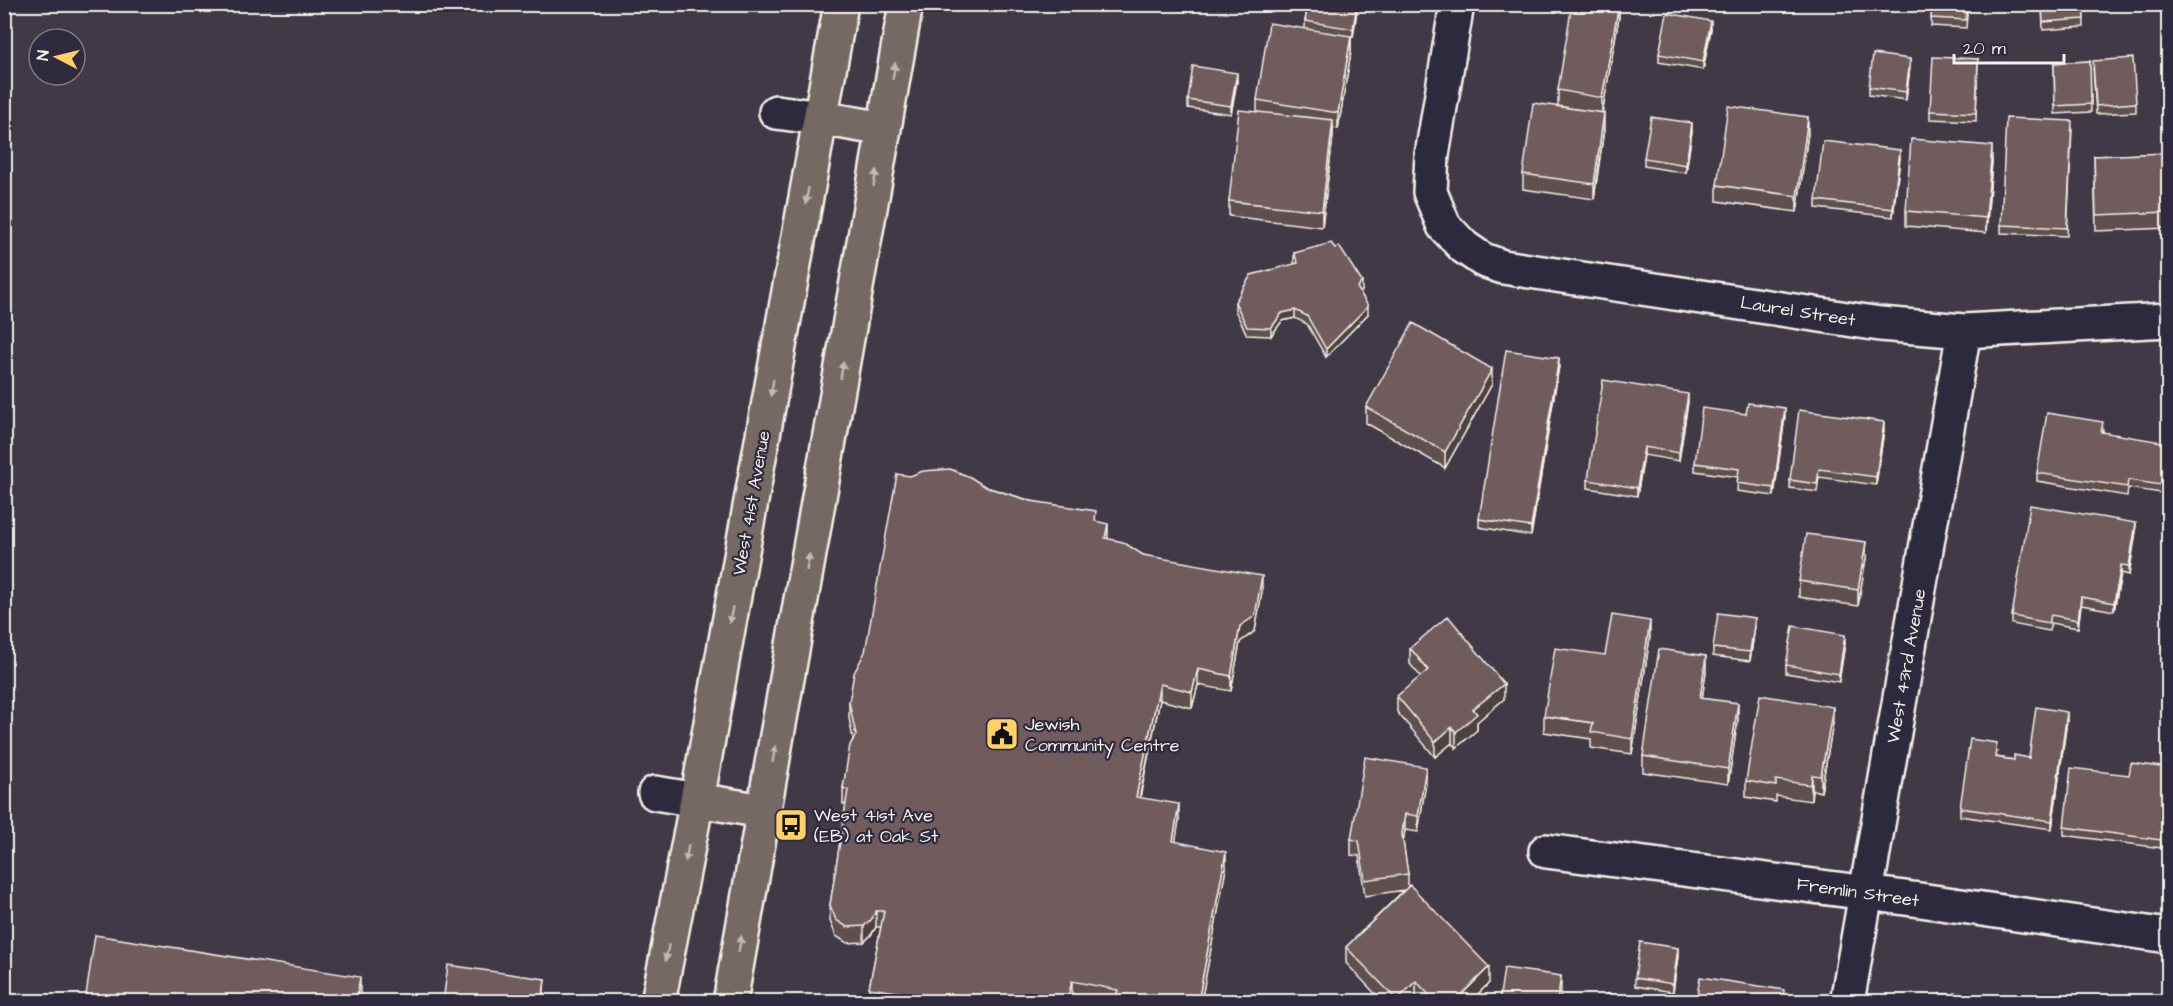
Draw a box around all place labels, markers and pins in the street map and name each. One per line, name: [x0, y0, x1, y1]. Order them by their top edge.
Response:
place label: Jewish Community Centre: [1025, 712, 1180, 759]
public building icon: Jewish Community Centre: [984, 716, 1020, 752]
place label: West 41st Ave (EB) at Oak St: [814, 803, 939, 849]
bus stop icon: West 41st Ave (EB) at Oak St: [773, 807, 809, 843]

